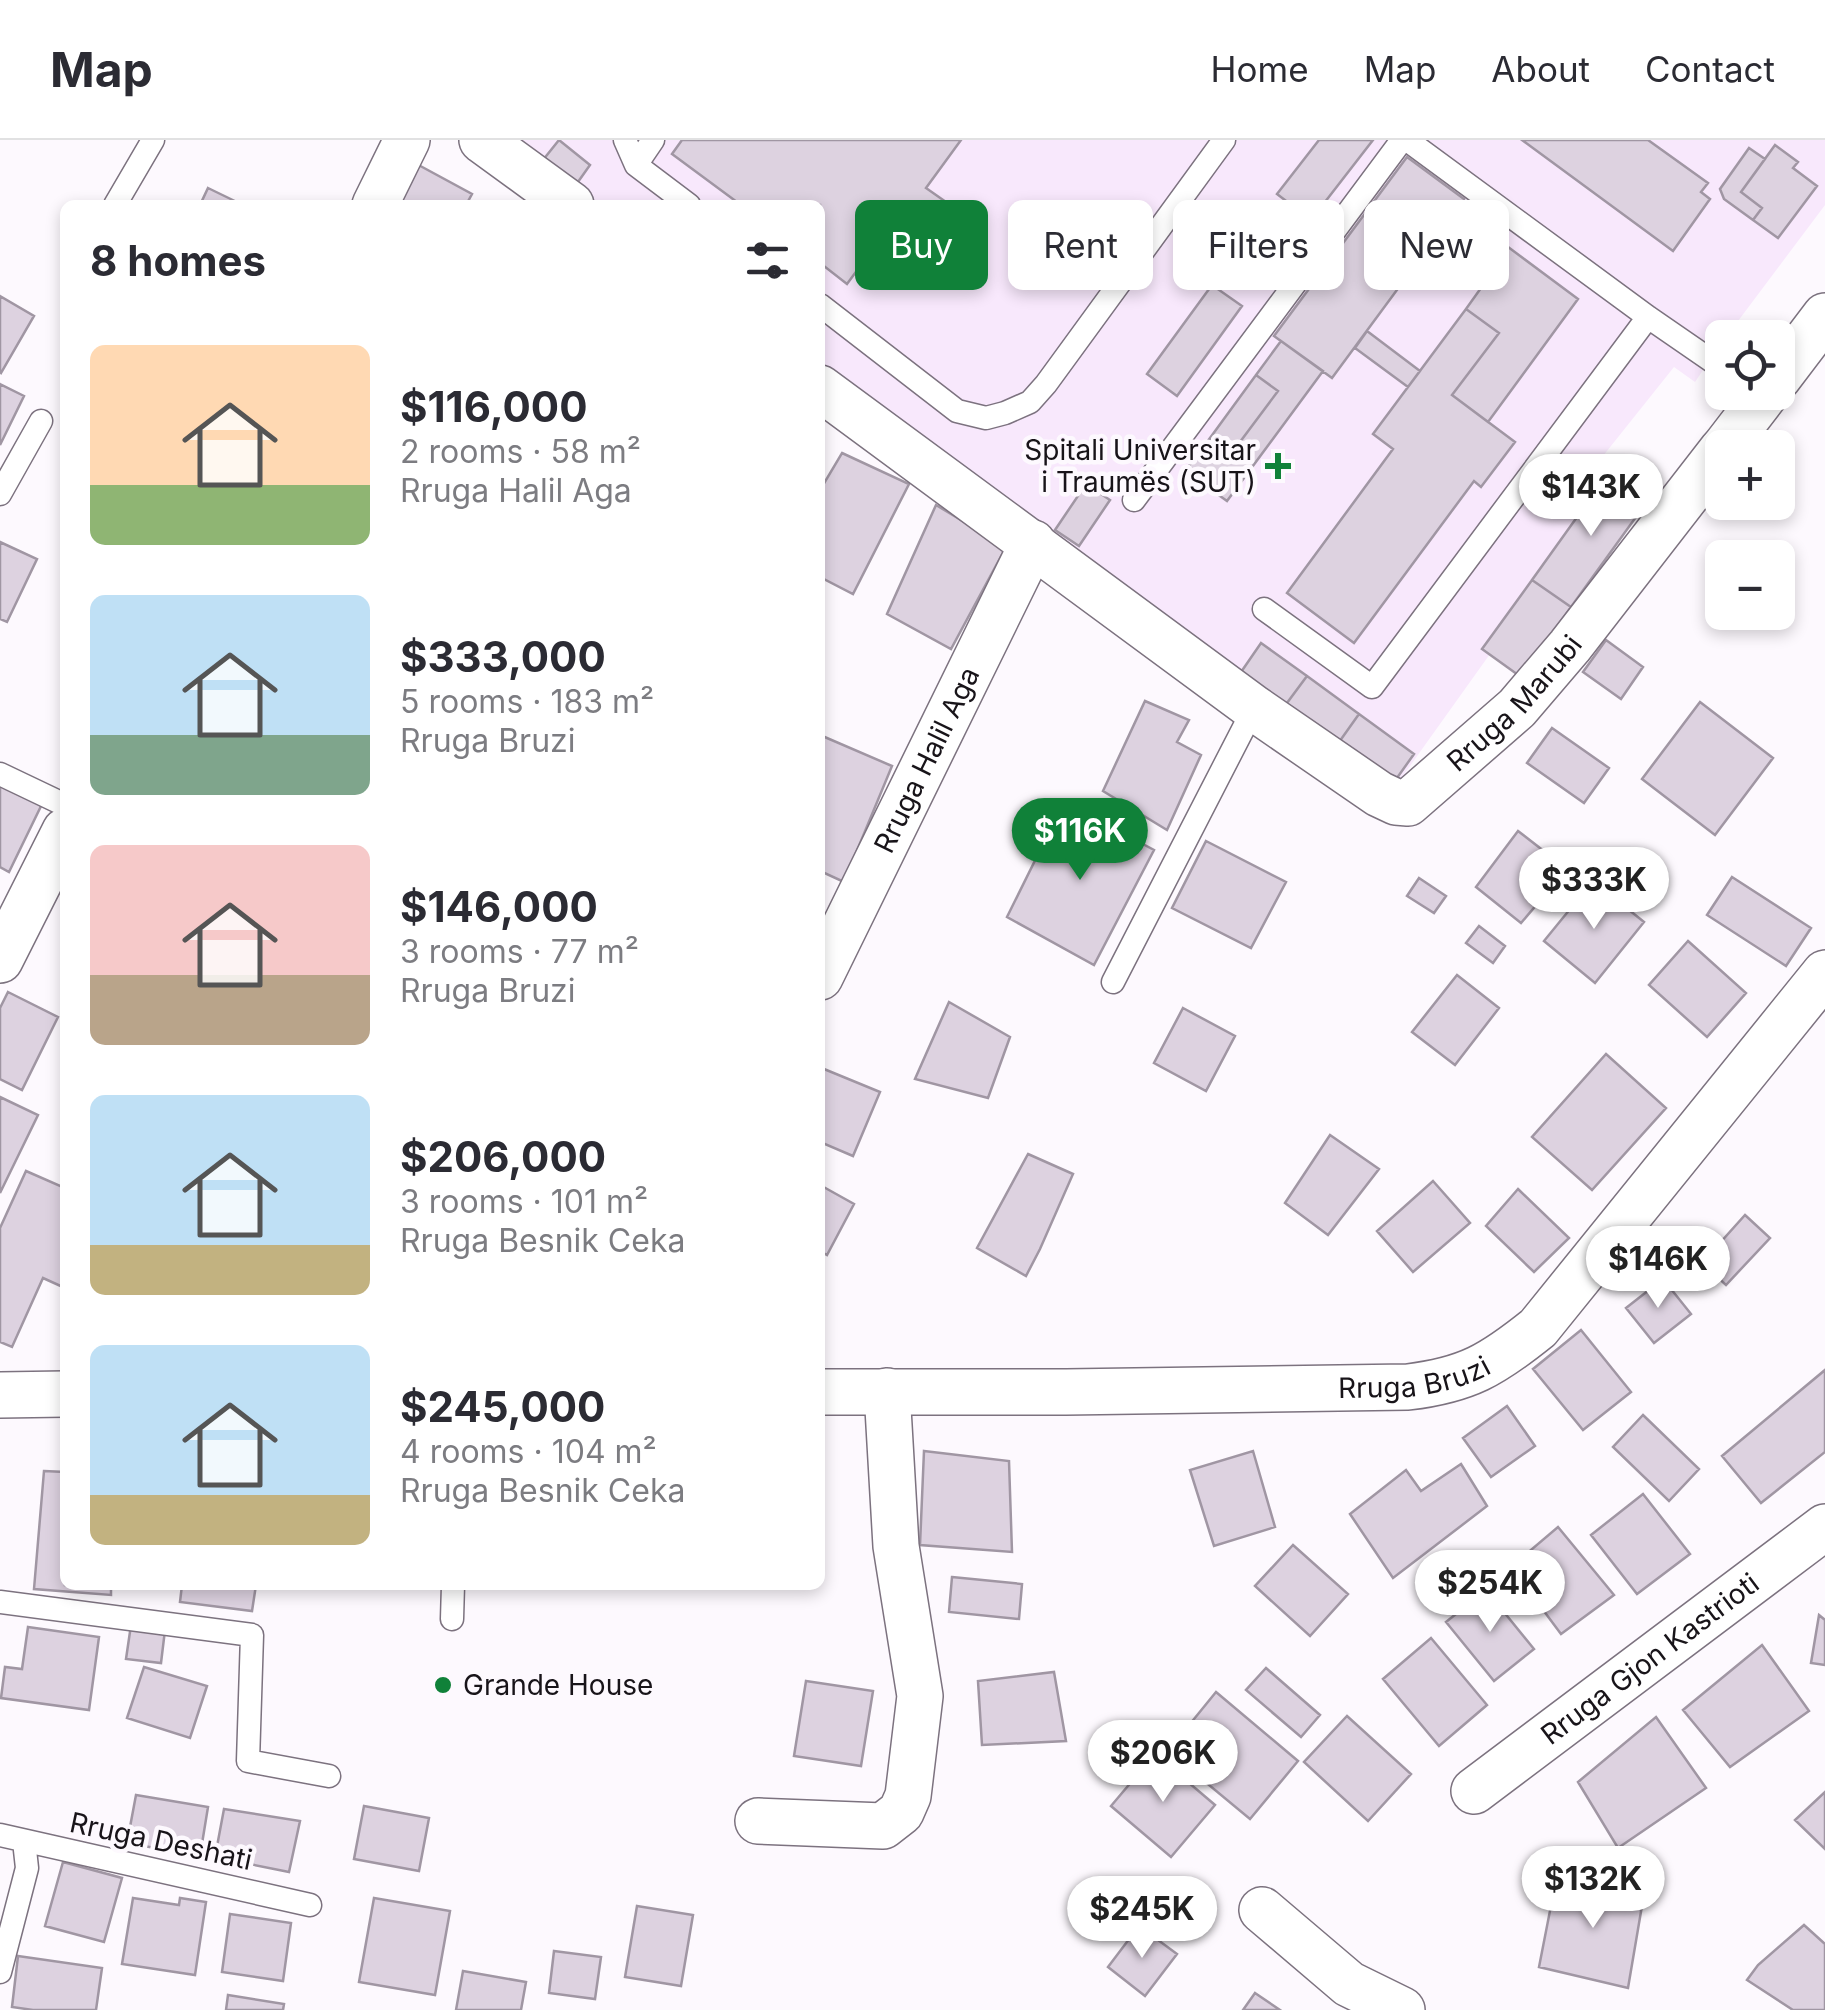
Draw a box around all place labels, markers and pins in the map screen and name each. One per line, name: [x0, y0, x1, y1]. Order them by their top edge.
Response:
place label: Spitali Universitar i Traumës (SUT): [1024, 433, 1256, 499]
marker: Spitali Universitar i Traumës (SUT): [1265, 453, 1291, 479]
pin: $143K: [1521, 454, 1661, 539]
pin: $116K: [1010, 798, 1150, 883]
pin: $333K: [1524, 847, 1664, 932]
pin: $146K: [1588, 1226, 1728, 1311]
pin: $254K: [1420, 1550, 1560, 1635]
place label: Grande House: [463, 1668, 653, 1702]
marker: Grande House: [432, 1674, 454, 1696]
pin: $206K: [1093, 1720, 1233, 1805]
pin: $132K: [1523, 1846, 1663, 1931]
pin: $245K: [1072, 1876, 1212, 1961]

